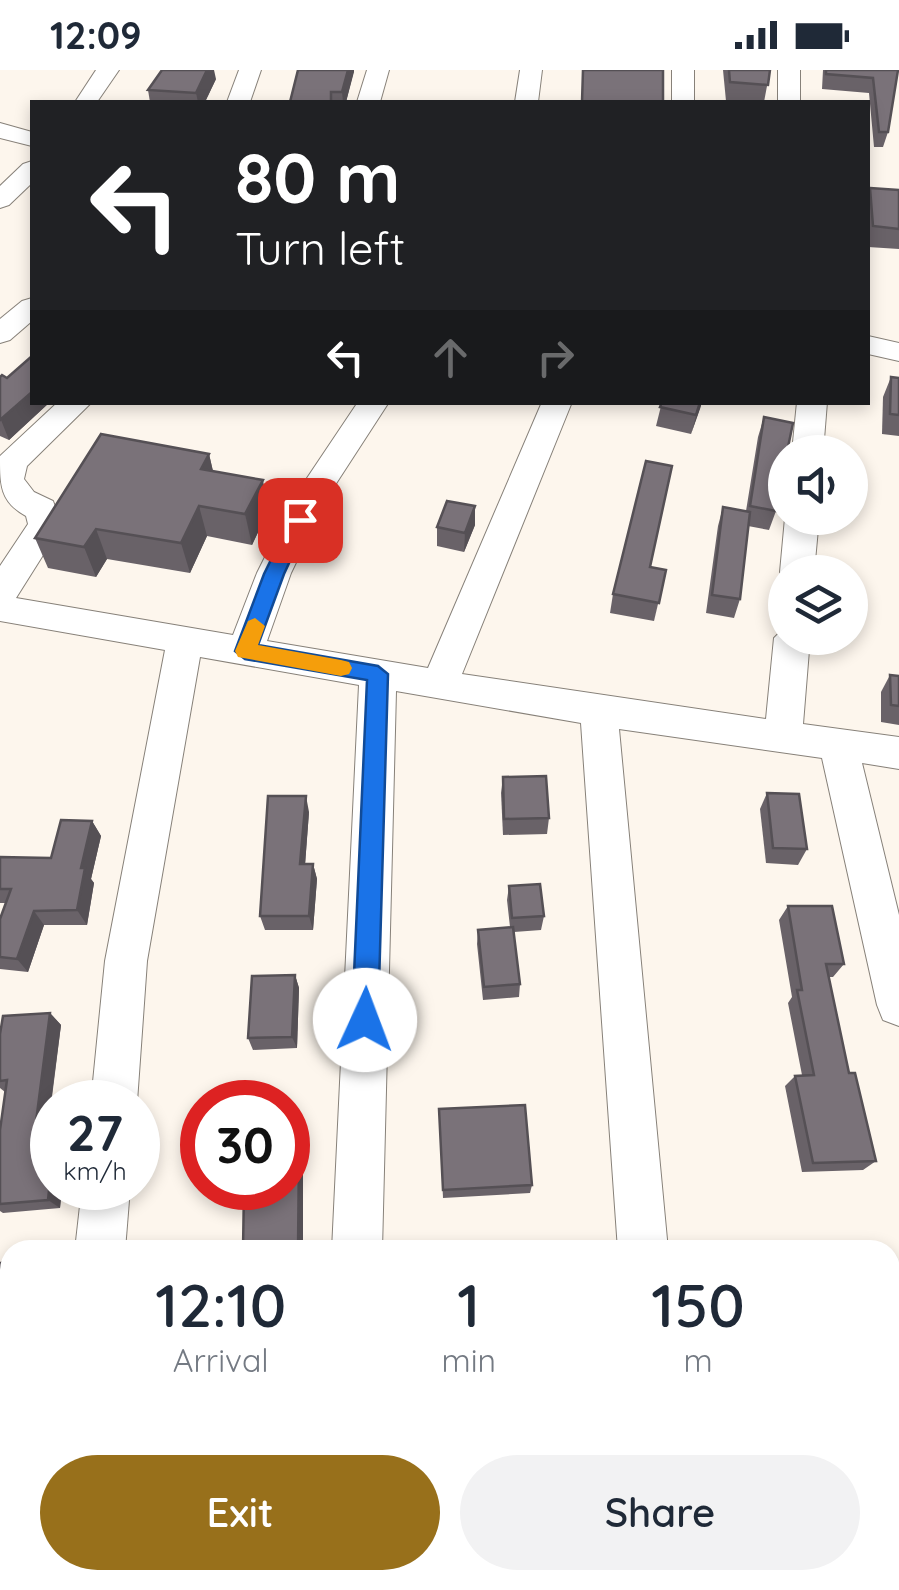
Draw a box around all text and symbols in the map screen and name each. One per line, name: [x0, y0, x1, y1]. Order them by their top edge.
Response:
text: 12:09: [50, 11, 142, 59]
text: 80 m: [235, 133, 400, 221]
icon: left: [70, 140, 200, 270]
text: Turn left: [235, 220, 405, 276]
icon: left: [318, 330, 373, 385]
icon: ahead: [423, 330, 478, 385]
icon: right: [528, 330, 583, 385]
map controls: [768, 435, 868, 655]
button: sound: [768, 435, 868, 535]
pin: [258, 478, 343, 563]
icon: arrive: [273, 493, 328, 548]
button: layers: [768, 555, 868, 655]
position arrow: [313, 968, 417, 1072]
speed limit sign: 30: [180, 1080, 310, 1210]
text: 27: [67, 1101, 123, 1164]
text: km/h: [63, 1155, 127, 1186]
text: 12:10: [155, 1267, 286, 1342]
text: 1: [457, 1267, 480, 1342]
text: 150: [651, 1267, 745, 1342]
text: Arrival: [173, 1340, 269, 1380]
text: min: [441, 1340, 496, 1380]
text: m: [683, 1340, 713, 1380]
button: Exit: [40, 1455, 440, 1570]
button: Share: [460, 1455, 860, 1570]

